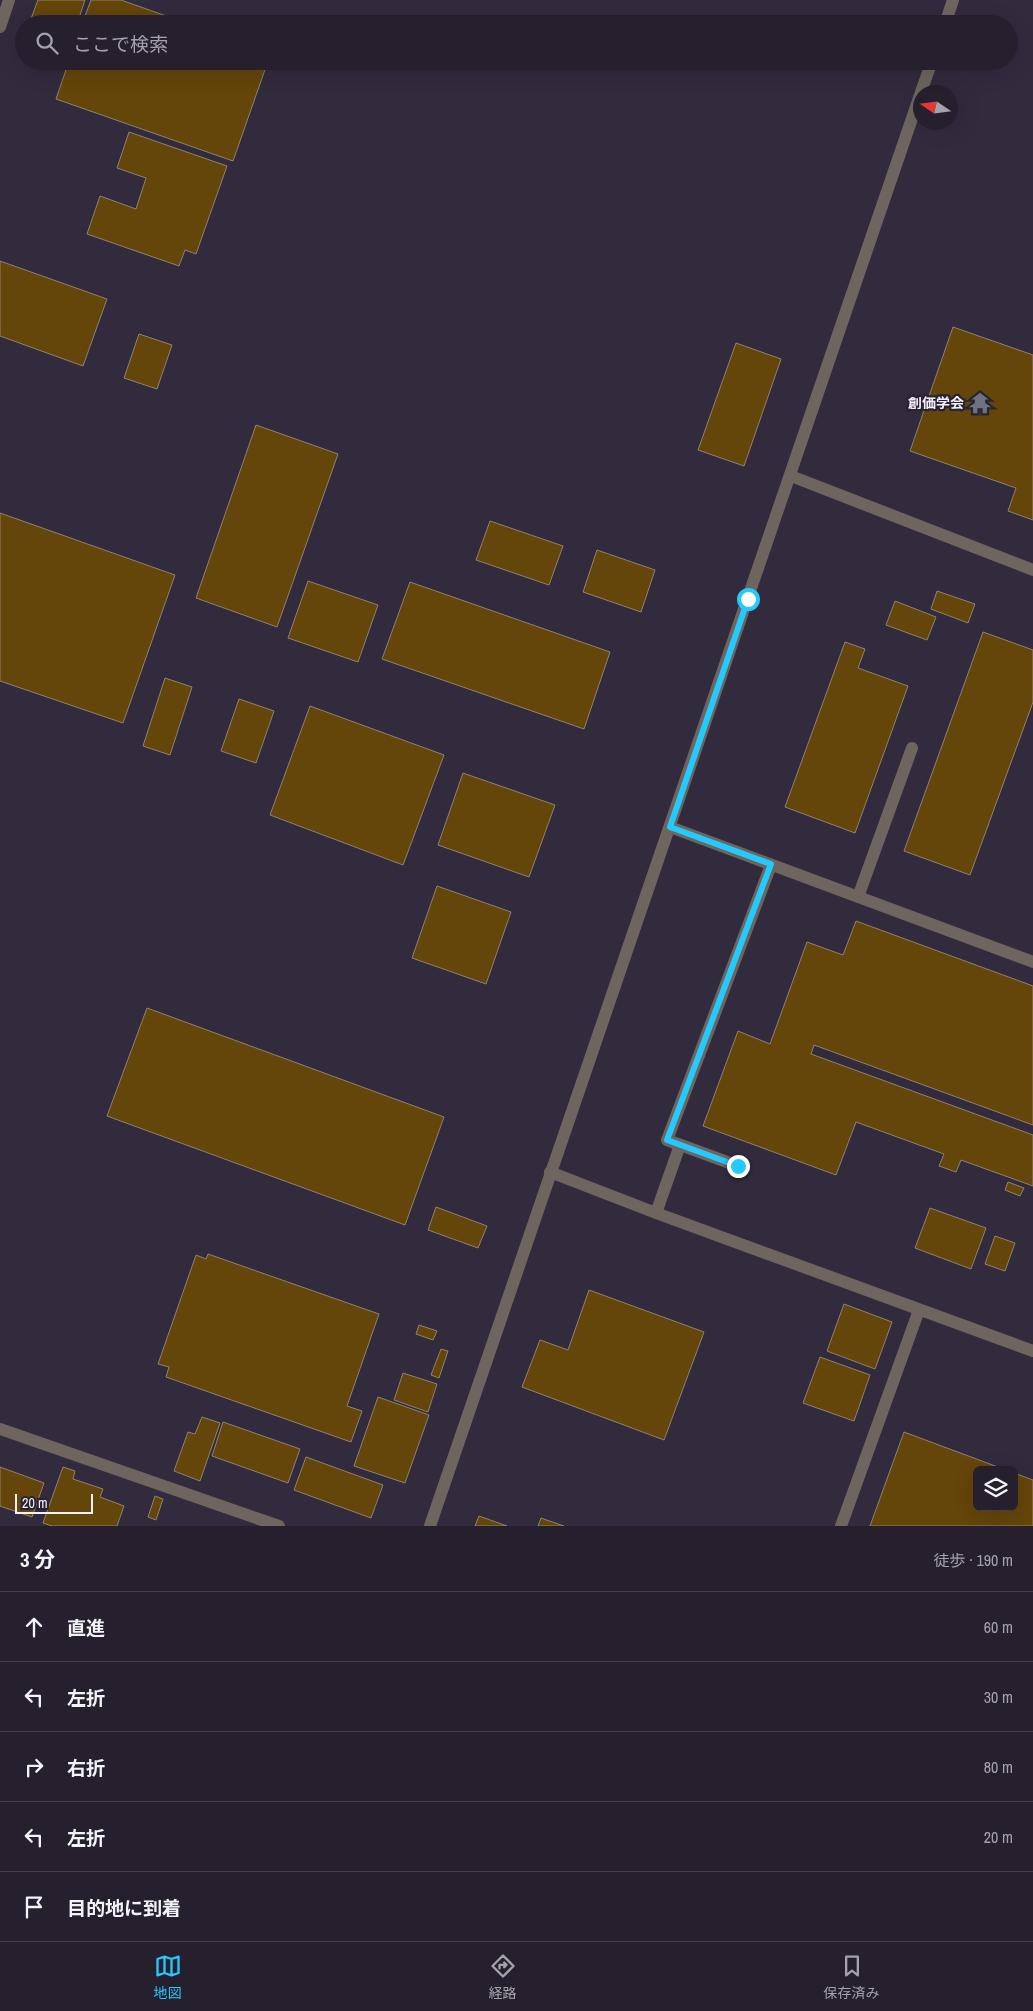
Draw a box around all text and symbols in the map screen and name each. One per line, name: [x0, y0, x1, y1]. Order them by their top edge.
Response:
search box: [15, 15, 1018, 70]
icon: search: [33, 29, 61, 57]
text: ここで検索: [73, 31, 168, 57]
north arrow: [913, 85, 958, 130]
temple icon: 創価学会: [967, 390, 993, 416]
place label: 創価学会: [908, 394, 964, 412]
route start: [737, 588, 760, 611]
route end: [727, 1155, 750, 1178]
map controls: [973, 1466, 1018, 1511]
button: layers: [973, 1466, 1018, 1511]
scale bar: [15, 1491, 92, 1514]
text: 20 m: [22, 1494, 48, 1512]
text: 3 分: [20, 1545, 55, 1574]
text: 徒歩 · 190 m: [934, 1549, 1013, 1571]
icon: ahead: [20, 1613, 48, 1641]
text: 直進: [67, 1615, 105, 1641]
text: 60 m: [984, 1616, 1013, 1638]
icon: left: [20, 1683, 48, 1711]
text: 左折: [67, 1685, 105, 1711]
text: 30 m: [984, 1686, 1013, 1708]
icon: right: [20, 1753, 48, 1781]
text: 右折: [67, 1755, 105, 1781]
text: 80 m: [984, 1756, 1013, 1778]
icon: left: [20, 1823, 48, 1851]
text: 左折: [67, 1825, 105, 1851]
text: 20 m: [984, 1826, 1013, 1848]
icon: arrive: [20, 1893, 48, 1921]
text: 目的地に到着: [67, 1895, 181, 1921]
tab: 地図: [154, 1952, 182, 2002]
tab: 経路: [489, 1952, 517, 2002]
tab: 保存済み: [824, 1952, 880, 2002]

